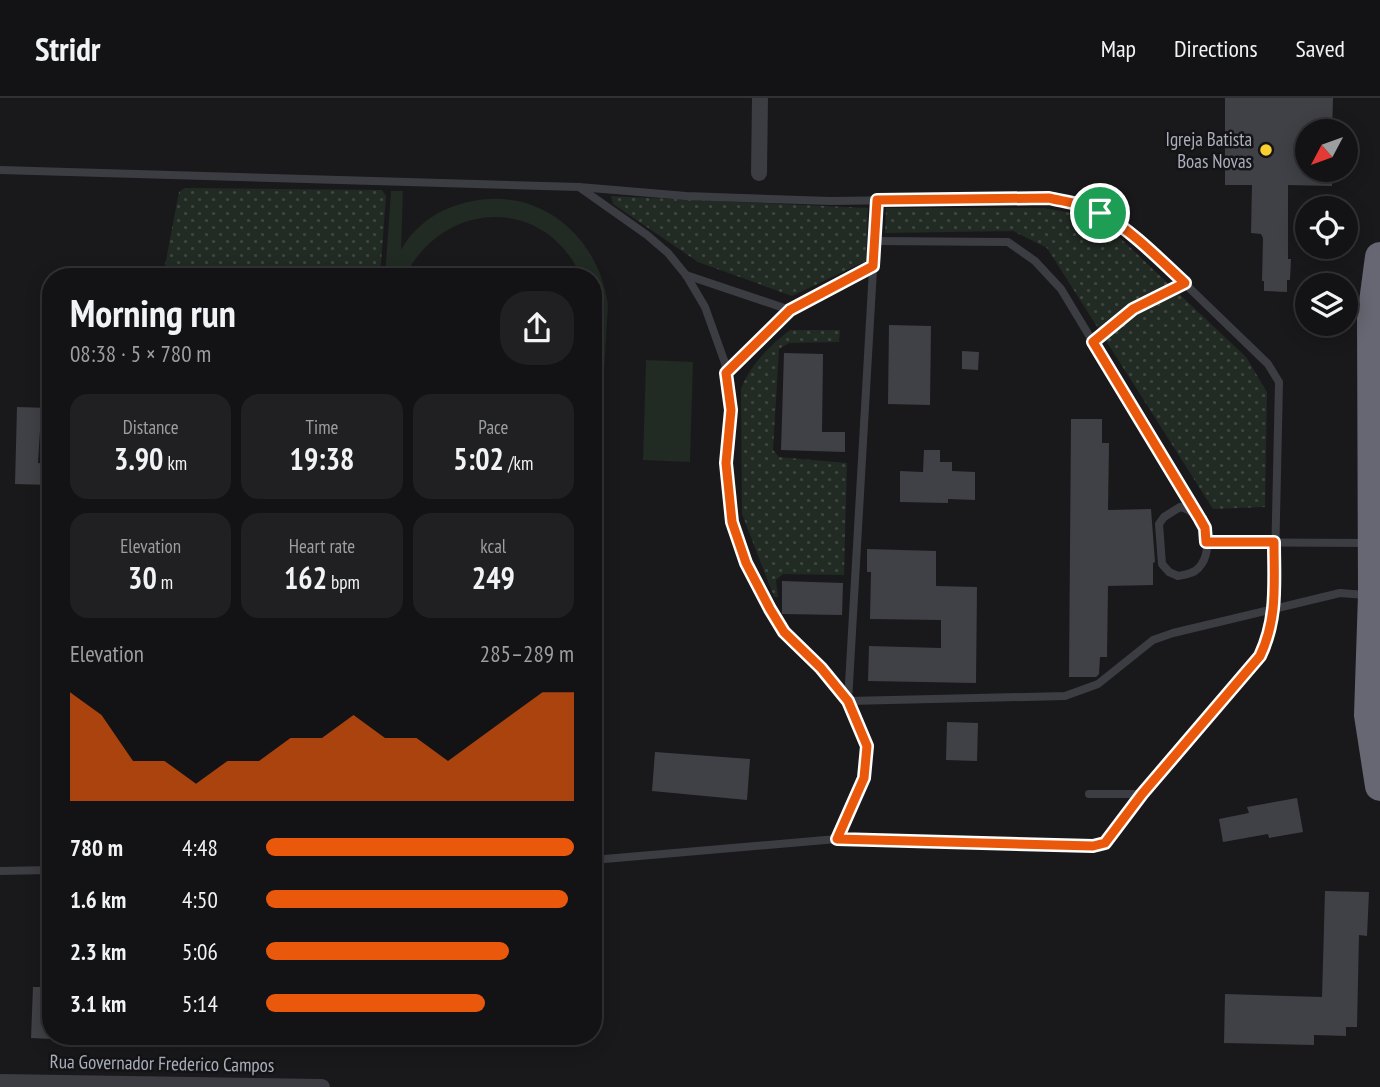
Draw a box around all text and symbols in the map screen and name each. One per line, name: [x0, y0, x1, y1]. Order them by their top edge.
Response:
text: Stridr: [35, 27, 101, 70]
text: Map: [1101, 33, 1136, 64]
text: Directions: [1174, 33, 1258, 64]
text: Saved: [1296, 33, 1345, 64]
north arrow: [1295, 119, 1358, 182]
map controls: [1295, 119, 1358, 336]
place label: Igreja Batista Boas Novas: [1165, 127, 1252, 173]
marker: Igreja Batista Boas Novas: [1258, 142, 1274, 158]
pin: [1070, 183, 1130, 243]
icon: arrive: [1081, 194, 1119, 232]
button: locate: [1295, 196, 1358, 259]
button: layers: [1295, 273, 1358, 336]
text: Morning run: [70, 288, 236, 337]
button: share: [500, 291, 574, 365]
text: 08:38 · 5 × 780 m: [70, 339, 211, 368]
text: Distance: [123, 415, 179, 439]
text: Time: [306, 415, 338, 439]
text: Pace: [478, 415, 508, 439]
text: 3.90: [114, 439, 163, 478]
text: 19:38: [290, 439, 354, 478]
text: 5:02: [453, 439, 504, 478]
text: km: [163, 451, 187, 475]
text: /km: [504, 451, 533, 475]
text: Elevation: [120, 534, 181, 558]
text: Heart rate: [289, 534, 355, 558]
text: kcal: [480, 534, 506, 558]
text: 30: [128, 558, 157, 597]
text: 162: [284, 558, 327, 597]
text: 249: [472, 558, 515, 597]
text: m: [157, 570, 173, 594]
text: bpm: [327, 570, 360, 594]
text: Elevation: [70, 639, 144, 668]
text: 285–289 m: [480, 639, 574, 668]
text: 780 m: [70, 833, 123, 862]
text: 4:48: [182, 833, 218, 862]
text: 1.6 km: [70, 885, 126, 914]
text: 4:50: [182, 885, 218, 914]
text: 2.3 km: [70, 937, 126, 966]
text: 5:06: [182, 937, 218, 966]
text: 3.1 km: [70, 989, 126, 1018]
text: 5:14: [182, 989, 218, 1018]
street label: Rua Governador Frederico Campos: [49, 1049, 275, 1077]

